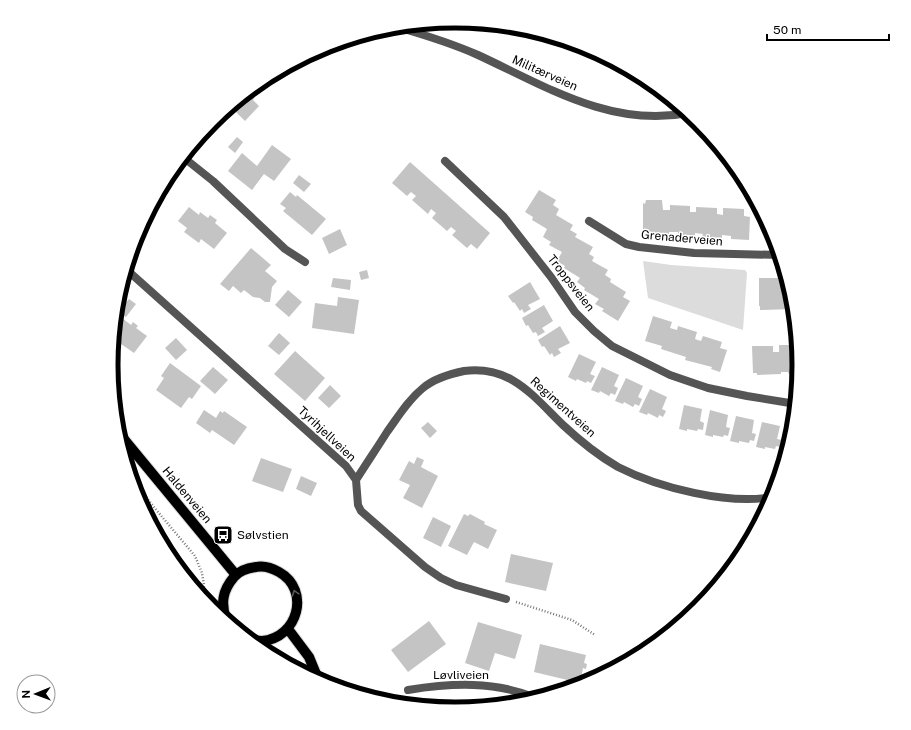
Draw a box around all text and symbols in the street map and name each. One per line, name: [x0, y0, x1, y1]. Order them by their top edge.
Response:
scale bar: [767, 16, 889, 42]
text: 50 m: [773, 23, 801, 37]
street label: Militærveien: [510, 52, 580, 94]
street label: Grenaderveien: [641, 227, 724, 249]
street label: Troppsveien: [545, 252, 597, 314]
street label: Regimentveien: [527, 374, 599, 440]
street label: Tyrihjellveien: [295, 404, 359, 464]
street label: Haldenveien: [159, 464, 215, 526]
bus stop icon: Sølvstien: [212, 524, 234, 546]
place label: Sølvstien: [237, 528, 289, 542]
one-way arrow: [292, 589, 300, 596]
street label: Løvliveien: [433, 668, 489, 682]
north arrow: [16, 674, 56, 714]
text: N: [20, 690, 32, 699]

